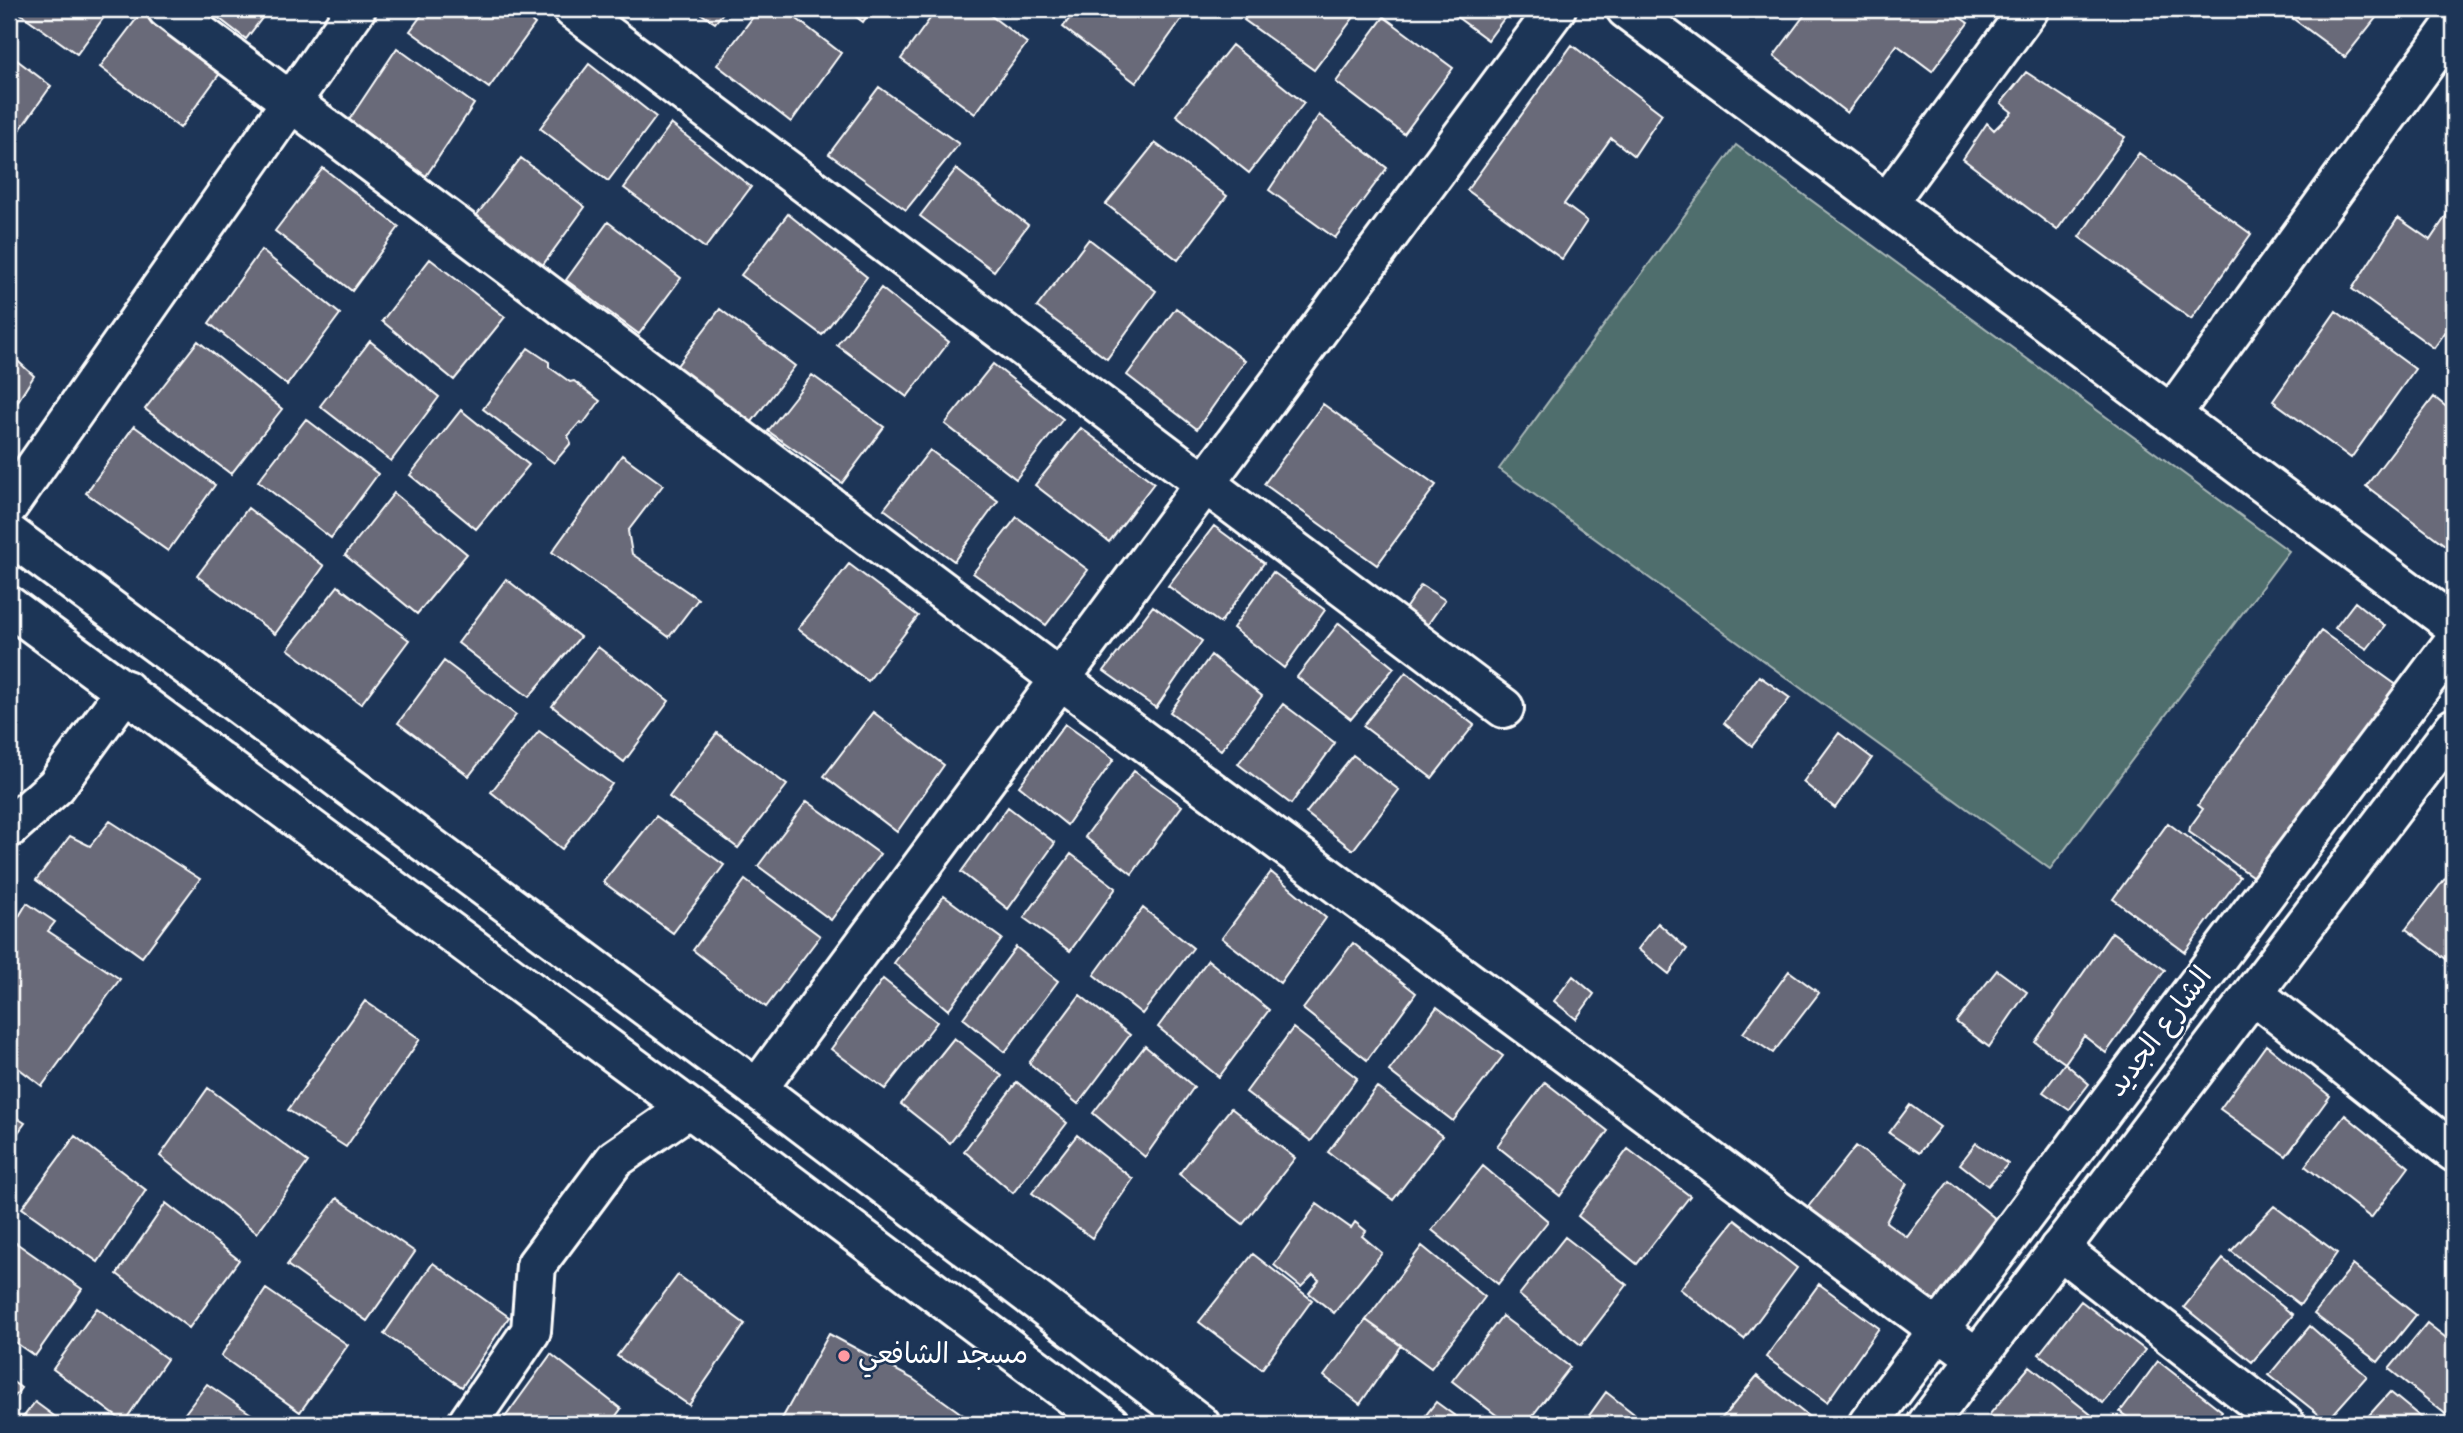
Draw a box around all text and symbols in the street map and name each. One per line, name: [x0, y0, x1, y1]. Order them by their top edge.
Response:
street label: الشارع الجديد: [2098, 959, 2224, 1107]
place label: مسجد الشافعي: [858, 1336, 1028, 1378]
marker: مسجد الشافعي: [836, 1348, 852, 1364]

